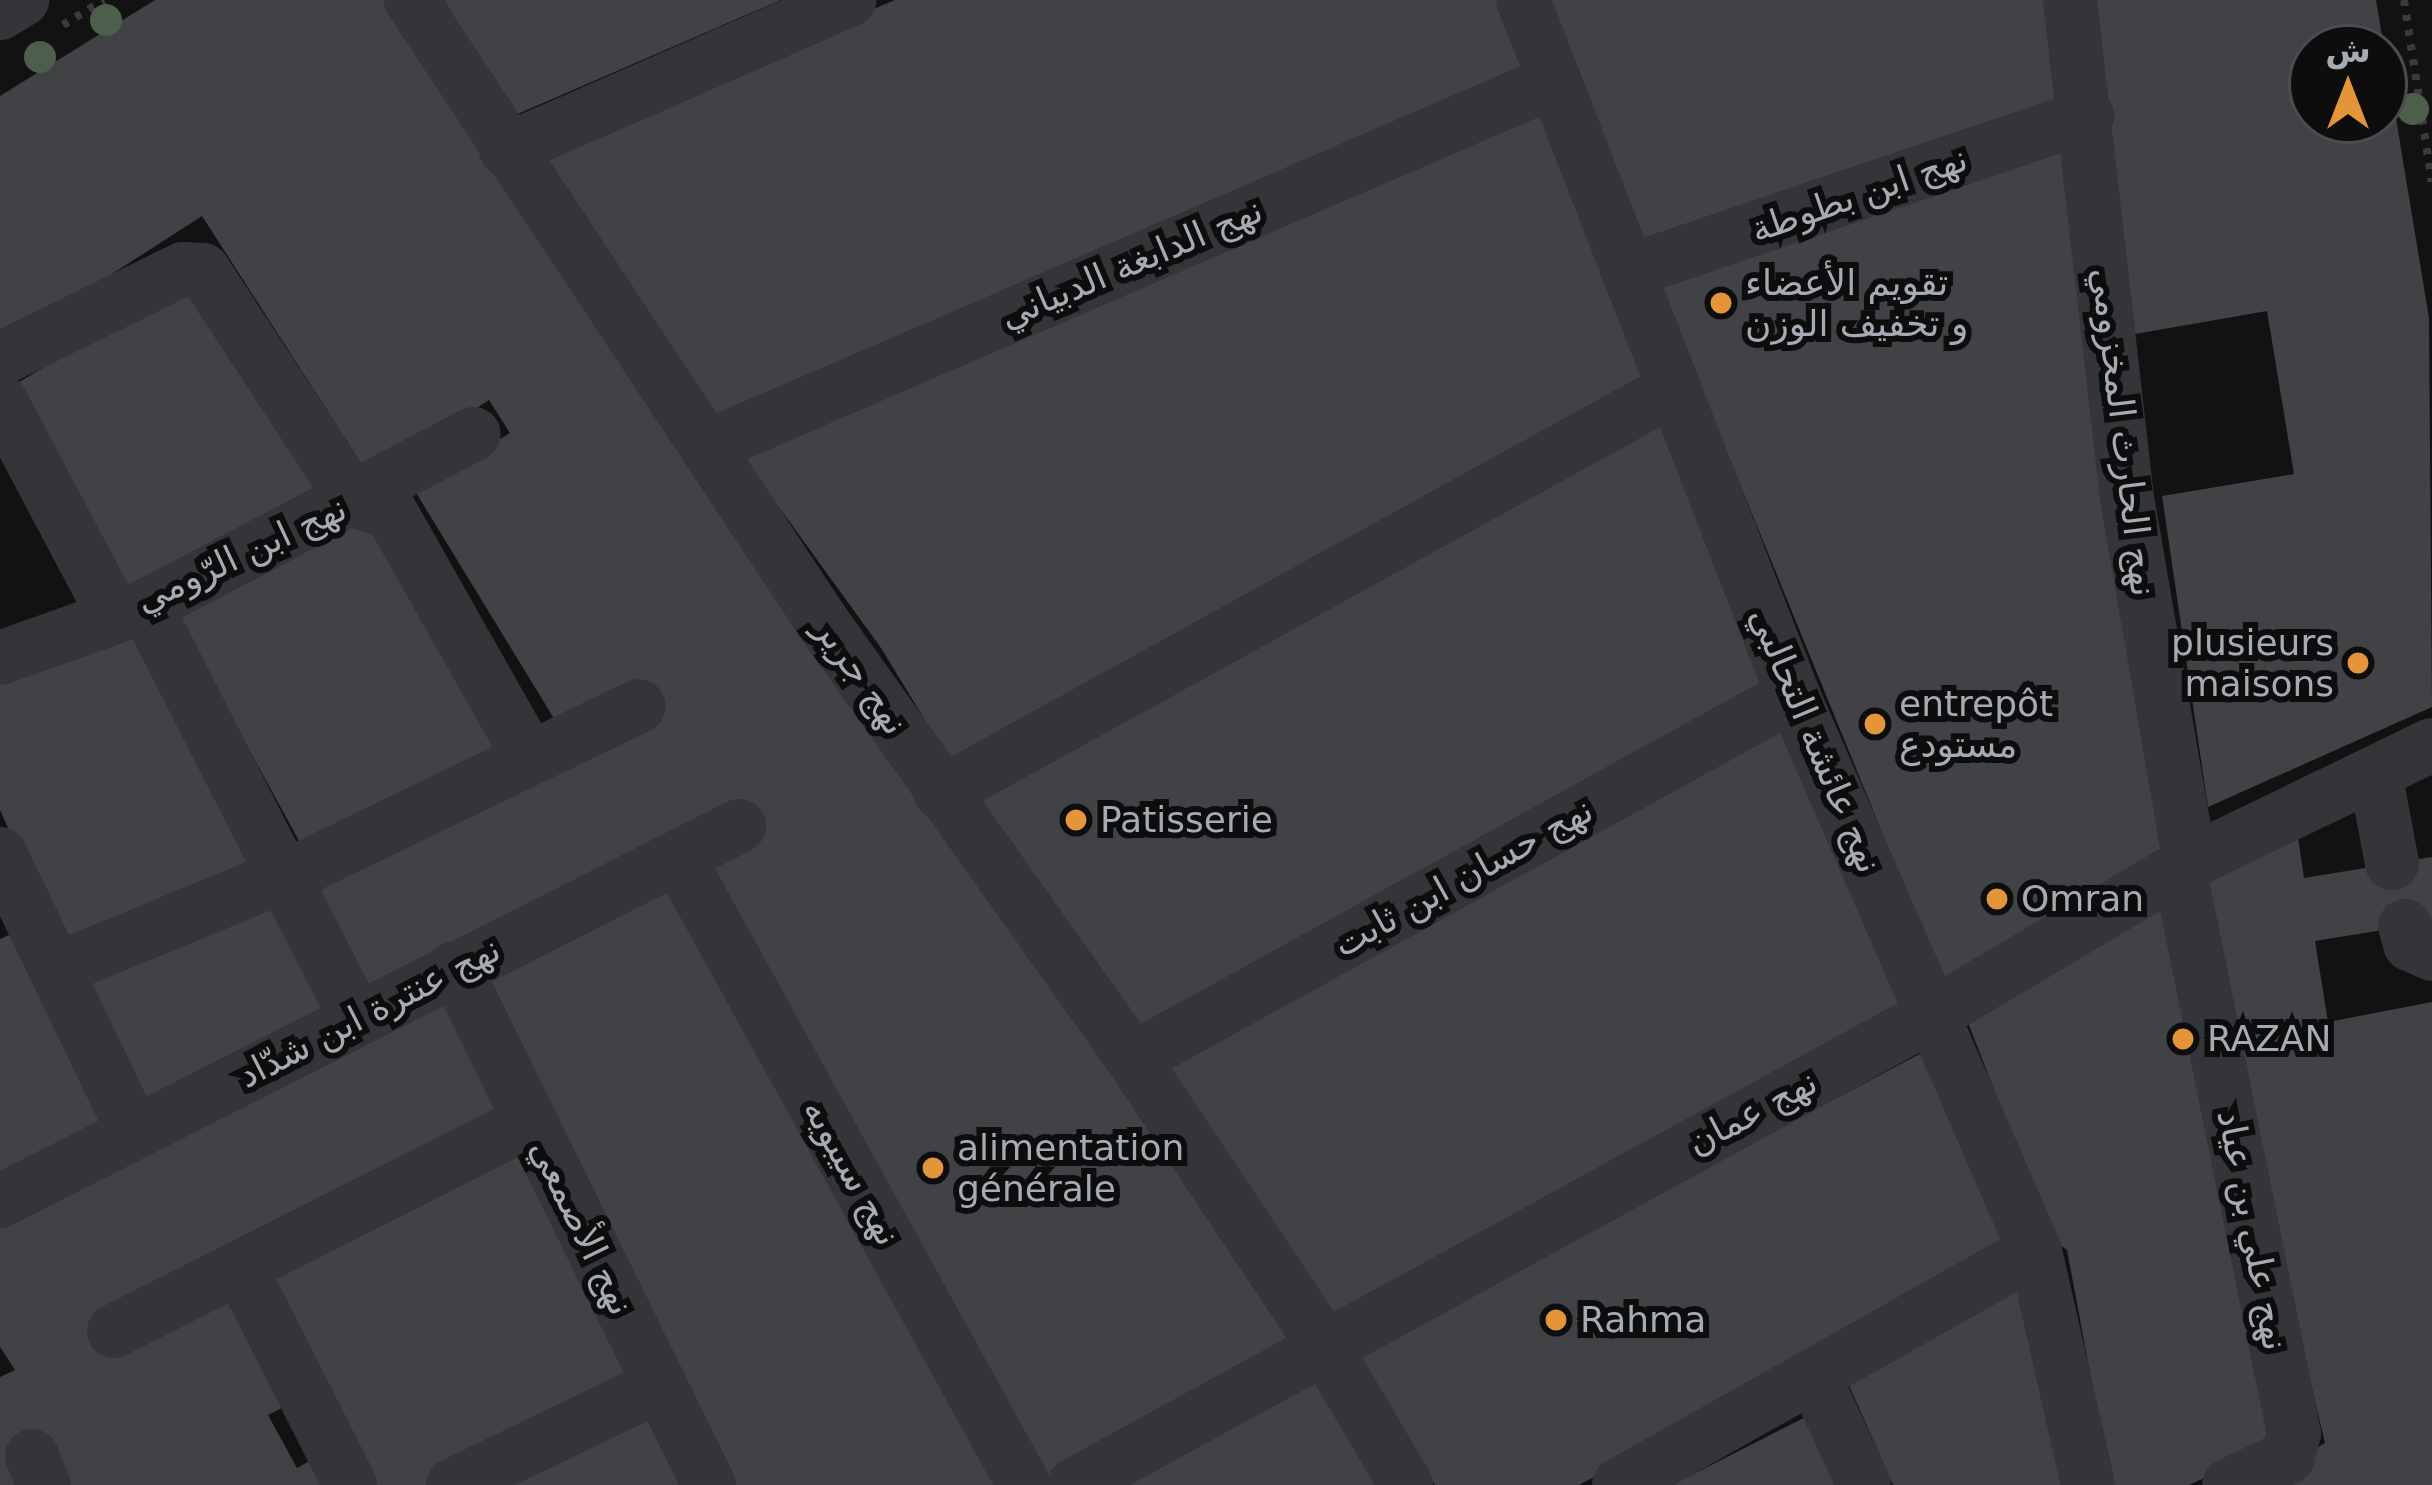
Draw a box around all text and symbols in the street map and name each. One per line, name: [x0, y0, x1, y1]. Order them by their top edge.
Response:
north arrow: [2288, 24, 2408, 144]
text: ش: [2325, 31, 2371, 70]
street label: نهج ابن بطوطة: [1745, 137, 1973, 251]
street label: نهج الدابغة الدبياني: [993, 188, 1269, 338]
place label: تقويم الأعضاء و تخفيف الوزن: [1745, 260, 1968, 345]
street label: نهج الحارث المخزومي: [2082, 265, 2166, 599]
marker: تقويم الأعضاء و تخفيف الوزن: [1708, 290, 1734, 316]
street label: نهج ابن الرّومي: [129, 486, 353, 622]
street label: نهج عائشة التحالبي: [1741, 601, 1891, 879]
street label: نهج جرير: [805, 609, 917, 743]
place label: plusieurs maisons: [2171, 620, 2334, 705]
marker: plusieurs maisons: [2345, 650, 2371, 676]
place label: entrepôt مستودع: [1899, 681, 2053, 766]
marker: entrepôt مستودع: [1862, 711, 1888, 737]
street label: نهج حسان ابن ثابت: [1326, 788, 1600, 966]
place label: Patisserie: [1100, 798, 1273, 842]
marker: Patisserie: [1063, 807, 1089, 833]
place label: Omran: [2021, 877, 2144, 921]
marker: Omran: [1984, 886, 2010, 912]
street label: نهج عنترة ابن شدّاد: [231, 927, 507, 1097]
place label: RAZAN: [2207, 1017, 2331, 1061]
marker: RAZAN: [2170, 1026, 2196, 1052]
street label: نهج عمان: [1680, 1060, 1824, 1164]
street label: نهج سيبويه: [794, 1091, 910, 1253]
street label: نهج علي بن عياد: [2208, 1106, 2298, 1354]
place label: alimentation générale: [957, 1125, 1184, 1210]
street label: نهج الأصمعي: [521, 1132, 643, 1322]
marker: alimentation générale: [920, 1155, 946, 1181]
place label: Rahma: [1580, 1298, 1706, 1342]
marker: Rahma: [1543, 1307, 1569, 1333]

